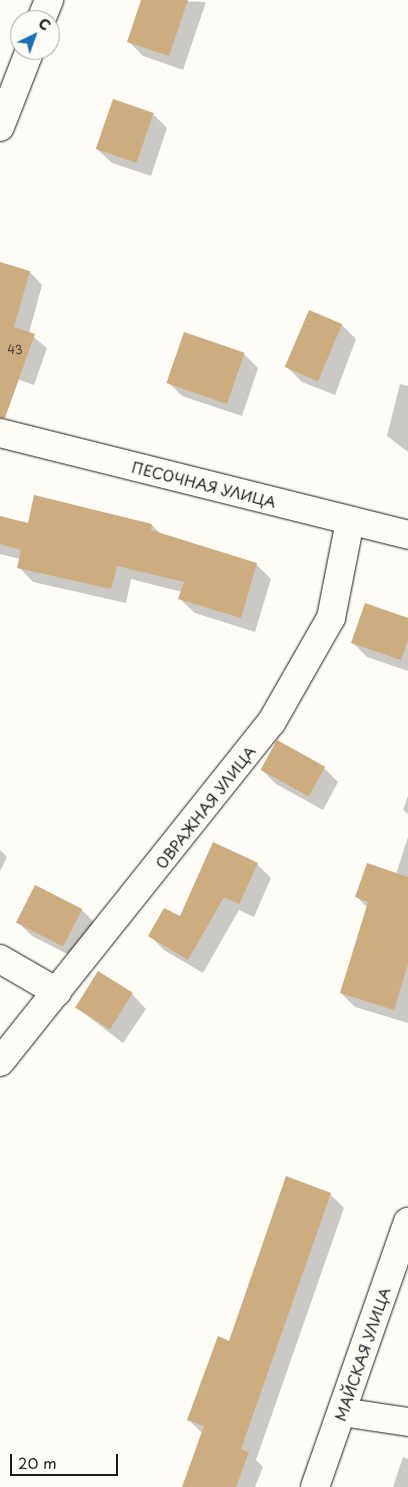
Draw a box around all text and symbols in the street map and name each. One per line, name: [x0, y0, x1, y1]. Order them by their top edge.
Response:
north arrow: [10, 10, 60, 60]
text: С: [34, 13, 56, 36]
house number: 43: [7, 343, 23, 357]
street label: ПЕСОЧНАЯ УЛИЦА: [130, 457, 278, 511]
street label: ОВРАЖНАЯ УЛИЦА: [152, 742, 258, 872]
street label: МАЙСКАЯ УЛИЦА: [331, 1285, 393, 1423]
scale bar: [12, 1444, 120, 1476]
text: 20 m: [18, 1451, 57, 1474]

